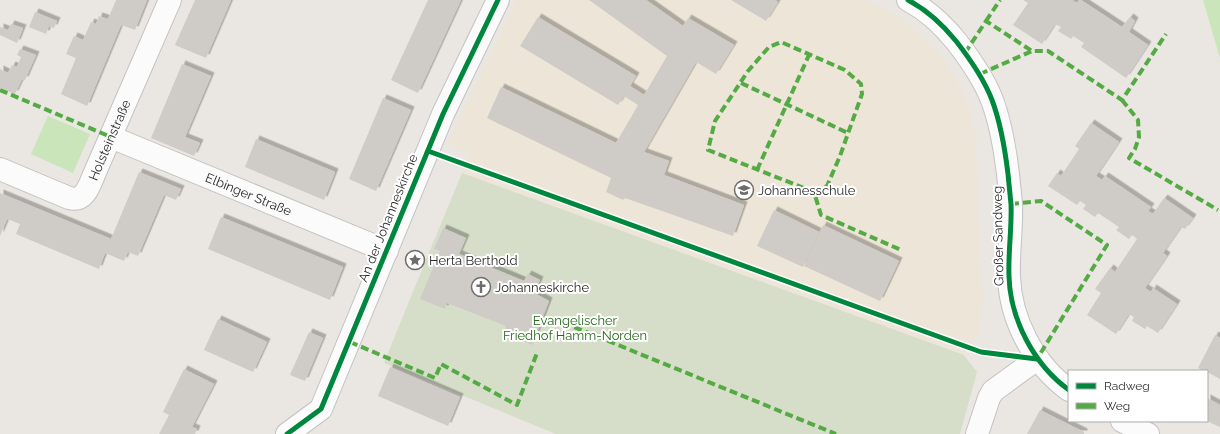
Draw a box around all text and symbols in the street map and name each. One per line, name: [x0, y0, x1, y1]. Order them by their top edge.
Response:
street label: Holsteinstraße: [85, 97, 133, 182]
street label: An der Johanneskirche: [355, 151, 421, 284]
street label: Elbinger Straße: [203, 169, 294, 218]
school or university icon: Johannesschule: [733, 179, 755, 201]
place label: Johannesschule: [758, 183, 856, 198]
street label: Großer Sandweg: [990, 186, 1006, 286]
place icon: Herta Berthold: [404, 249, 426, 271]
place label: Herta Berthold: [429, 253, 518, 268]
church icon: Johanneskirche: [470, 276, 492, 298]
place label: Johanneskirche: [495, 280, 589, 295]
park label: Evangelischer Friedhof Hamm-Norden: [503, 313, 647, 343]
legend: [1068, 370, 1208, 422]
text: Radweg: [1104, 379, 1150, 393]
text: Weg: [1104, 399, 1130, 413]

